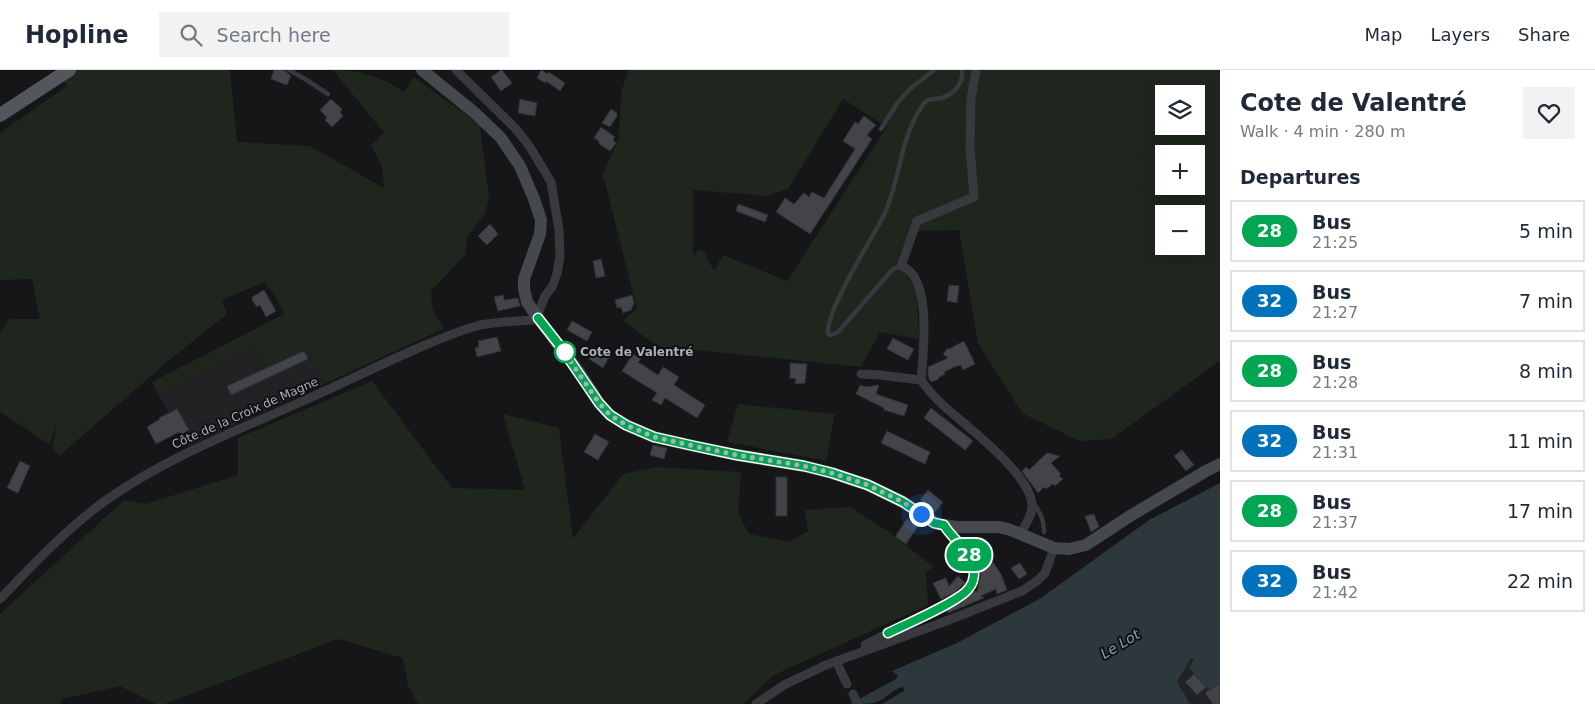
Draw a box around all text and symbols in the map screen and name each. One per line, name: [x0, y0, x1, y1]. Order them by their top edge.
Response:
search box: [159, 12, 509, 57]
text: Hopline: [25, 21, 129, 49]
icon: search: [177, 21, 205, 49]
text: Search here: [217, 24, 331, 46]
text: Map: [1364, 24, 1402, 45]
text: Layers: [1430, 24, 1490, 45]
text: Share: [1518, 24, 1570, 45]
map controls: [1155, 85, 1205, 255]
button: layers: [1155, 85, 1205, 135]
button: heart: [1523, 87, 1575, 139]
text: Cote de Valentré: [1240, 89, 1467, 117]
text: Walk · 4 min · 280 m: [1240, 122, 1405, 141]
button: +: [1155, 145, 1205, 195]
text: Departures: [1240, 166, 1361, 188]
button: −: [1155, 205, 1205, 255]
text: Bus: [1312, 211, 1351, 233]
text: 28: [1257, 220, 1282, 241]
text: 5 min: [1519, 220, 1573, 242]
text: 21:25: [1312, 233, 1358, 252]
text: Bus: [1312, 281, 1351, 303]
text: 32: [1257, 290, 1282, 311]
text: 7 min: [1519, 290, 1573, 312]
text: 21:27: [1312, 303, 1358, 322]
marker: Cote de Valentré: [554, 341, 576, 363]
place label: Cote de Valentré: [580, 345, 693, 359]
text: Bus: [1312, 351, 1351, 373]
text: 28: [1257, 360, 1282, 381]
text: 8 min: [1519, 360, 1573, 382]
text: 21:28: [1312, 373, 1358, 392]
street label: Côte de la Croix de Magne: [170, 374, 320, 452]
text: Bus: [1312, 421, 1351, 443]
text: 32: [1257, 430, 1282, 451]
text: 11 min: [1507, 430, 1573, 452]
text: 21:31: [1312, 443, 1358, 462]
text: Bus: [1312, 491, 1351, 513]
text: 28: [1257, 500, 1282, 521]
text: 17 min: [1507, 500, 1573, 522]
your location: [909, 502, 934, 527]
text: 21:37: [1312, 513, 1358, 532]
line badge: 28: [946, 539, 992, 571]
text: 28: [956, 544, 982, 565]
text: Bus: [1312, 561, 1351, 583]
text: 32: [1257, 570, 1282, 591]
text: 22 min: [1507, 570, 1573, 592]
text: 21:42: [1312, 583, 1358, 602]
water label: Le Lot: [1098, 626, 1143, 662]

